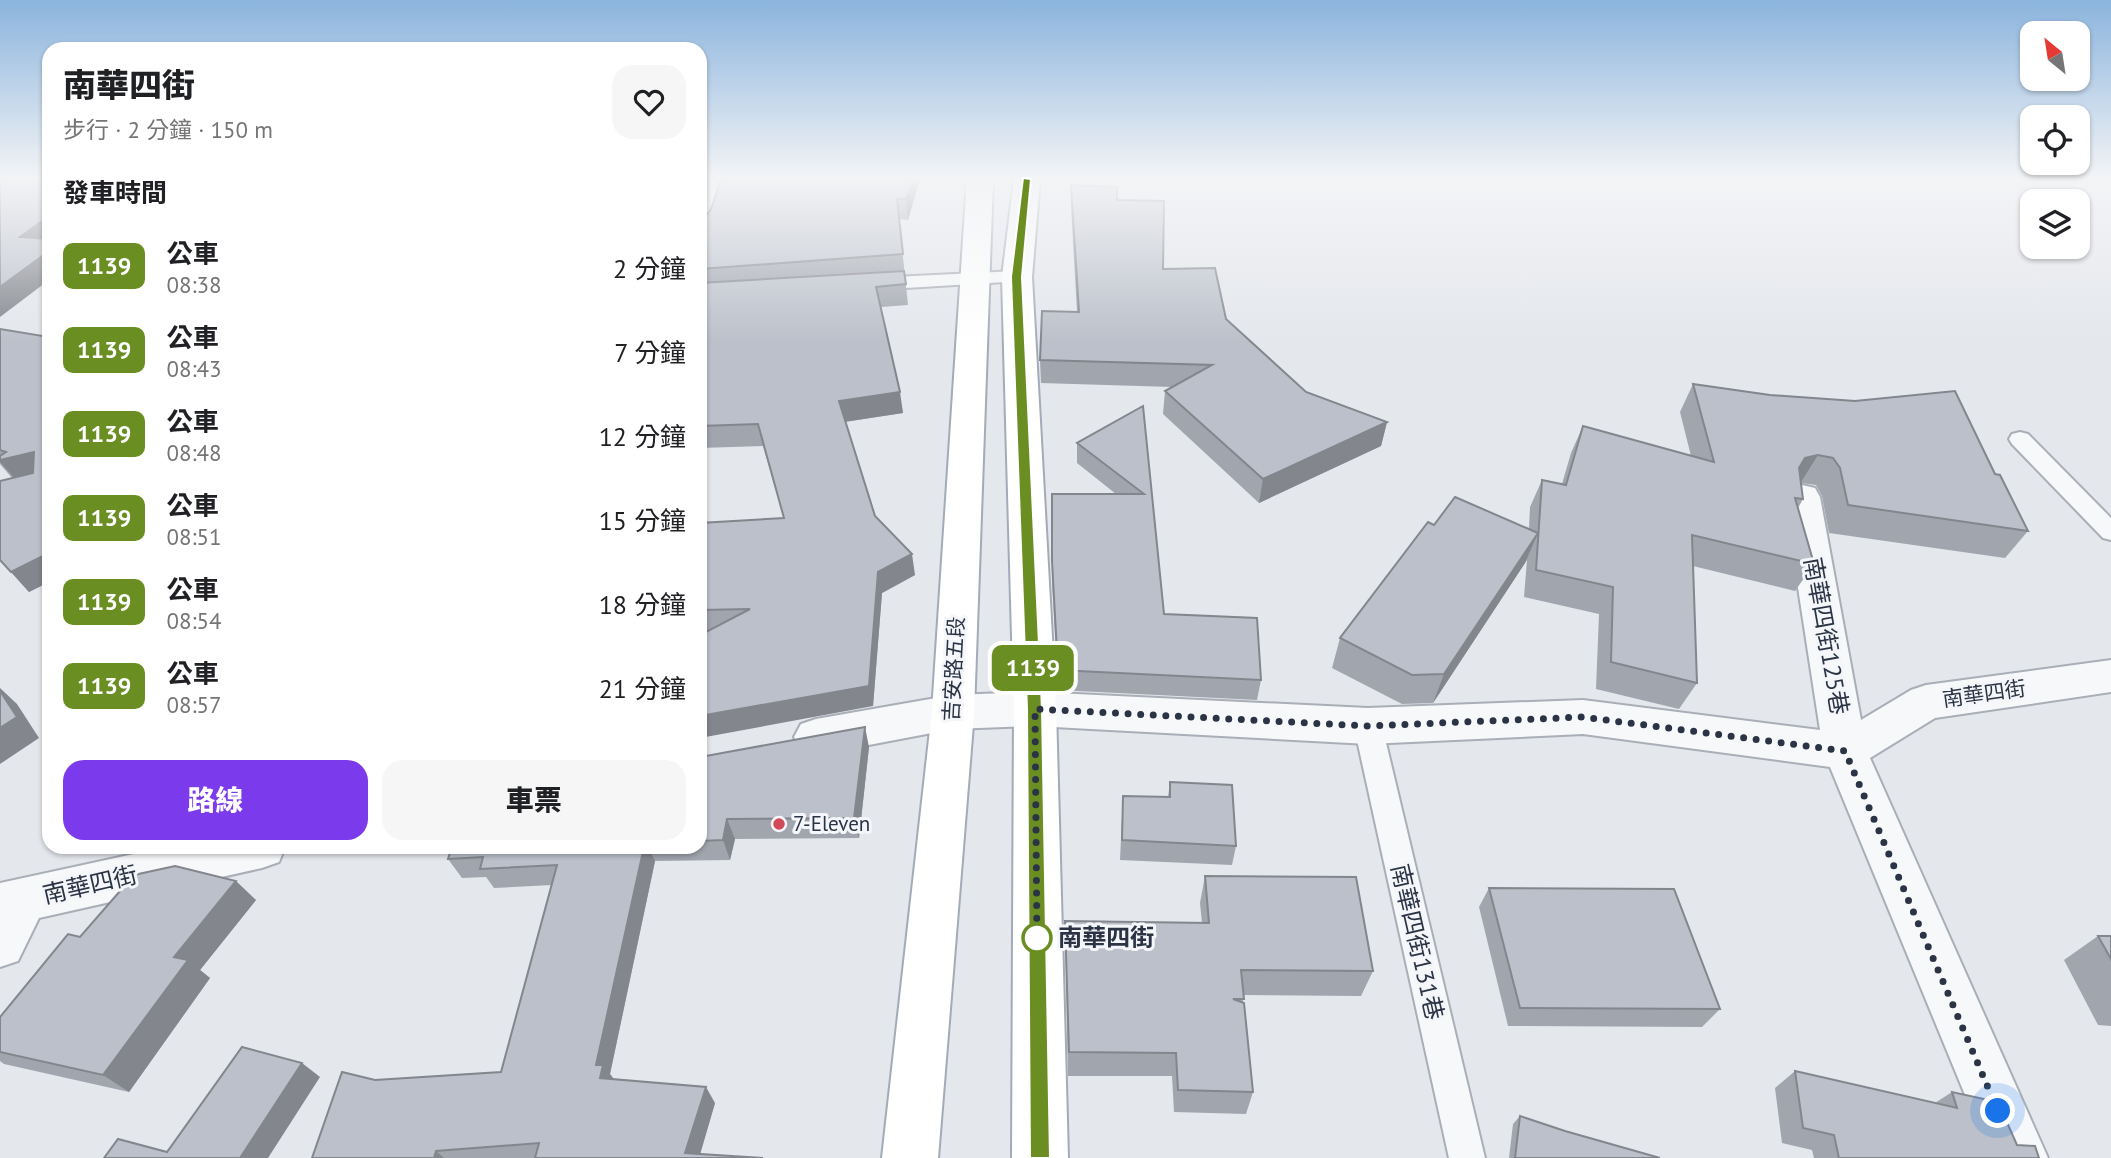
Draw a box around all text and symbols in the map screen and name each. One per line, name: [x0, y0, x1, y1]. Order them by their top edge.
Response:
north arrow: [2020, 21, 2090, 91]
map controls: [2020, 21, 2090, 259]
text: 南華四街: [63, 63, 195, 106]
button: heart: [612, 65, 686, 139]
button: locate: [2020, 105, 2090, 175]
text: 步行 · 2 分鐘 · 150 m: [63, 115, 273, 144]
text: 發車時間: [63, 176, 167, 209]
button: layers: [2020, 189, 2090, 259]
text: 公車: [166, 237, 218, 270]
text: 1139: [77, 250, 131, 281]
text: 2 分鐘: [613, 252, 686, 285]
text: 08:38: [166, 270, 222, 299]
text: 公車: [166, 321, 218, 354]
text: 1139: [77, 334, 131, 365]
text: 7 分鐘: [614, 336, 686, 369]
text: 08:43: [166, 354, 222, 383]
text: 公車: [166, 405, 218, 438]
text: 1139: [77, 418, 131, 449]
text: 12 分鐘: [599, 420, 686, 453]
text: 08:48: [166, 438, 222, 467]
text: 公車: [166, 489, 218, 522]
text: 1139: [77, 502, 131, 533]
text: 15 分鐘: [599, 504, 686, 537]
text: 08:51: [166, 522, 222, 551]
street label: 南華四街125巷: [1797, 555, 1856, 717]
text: 公車: [166, 573, 218, 606]
text: 1139: [77, 586, 131, 617]
text: 18 分鐘: [599, 588, 686, 621]
text: 08:54: [166, 606, 222, 635]
street label: 吉安路五段: [937, 616, 970, 722]
line badge: 1139: [984, 645, 1082, 691]
text: 1139: [1006, 652, 1060, 683]
text: 公車: [166, 657, 218, 690]
text: 1139: [77, 670, 131, 701]
text: 21 分鐘: [599, 672, 686, 705]
street label: 南華四街: [1940, 674, 2027, 713]
text: 08:57: [166, 690, 222, 719]
button: 路線: [63, 760, 368, 840]
button: 車票: [382, 760, 686, 840]
place label: 7-Eleven: [793, 810, 870, 837]
marker: 7-Eleven: [771, 816, 787, 832]
street label: 南華四街: [40, 859, 140, 910]
street label: 南華四街131巷: [1384, 861, 1451, 1023]
place label: 南華四街: [1058, 922, 1154, 953]
marker: 南華四街: [1022, 923, 1052, 953]
your location: [1980, 1093, 2015, 1128]

